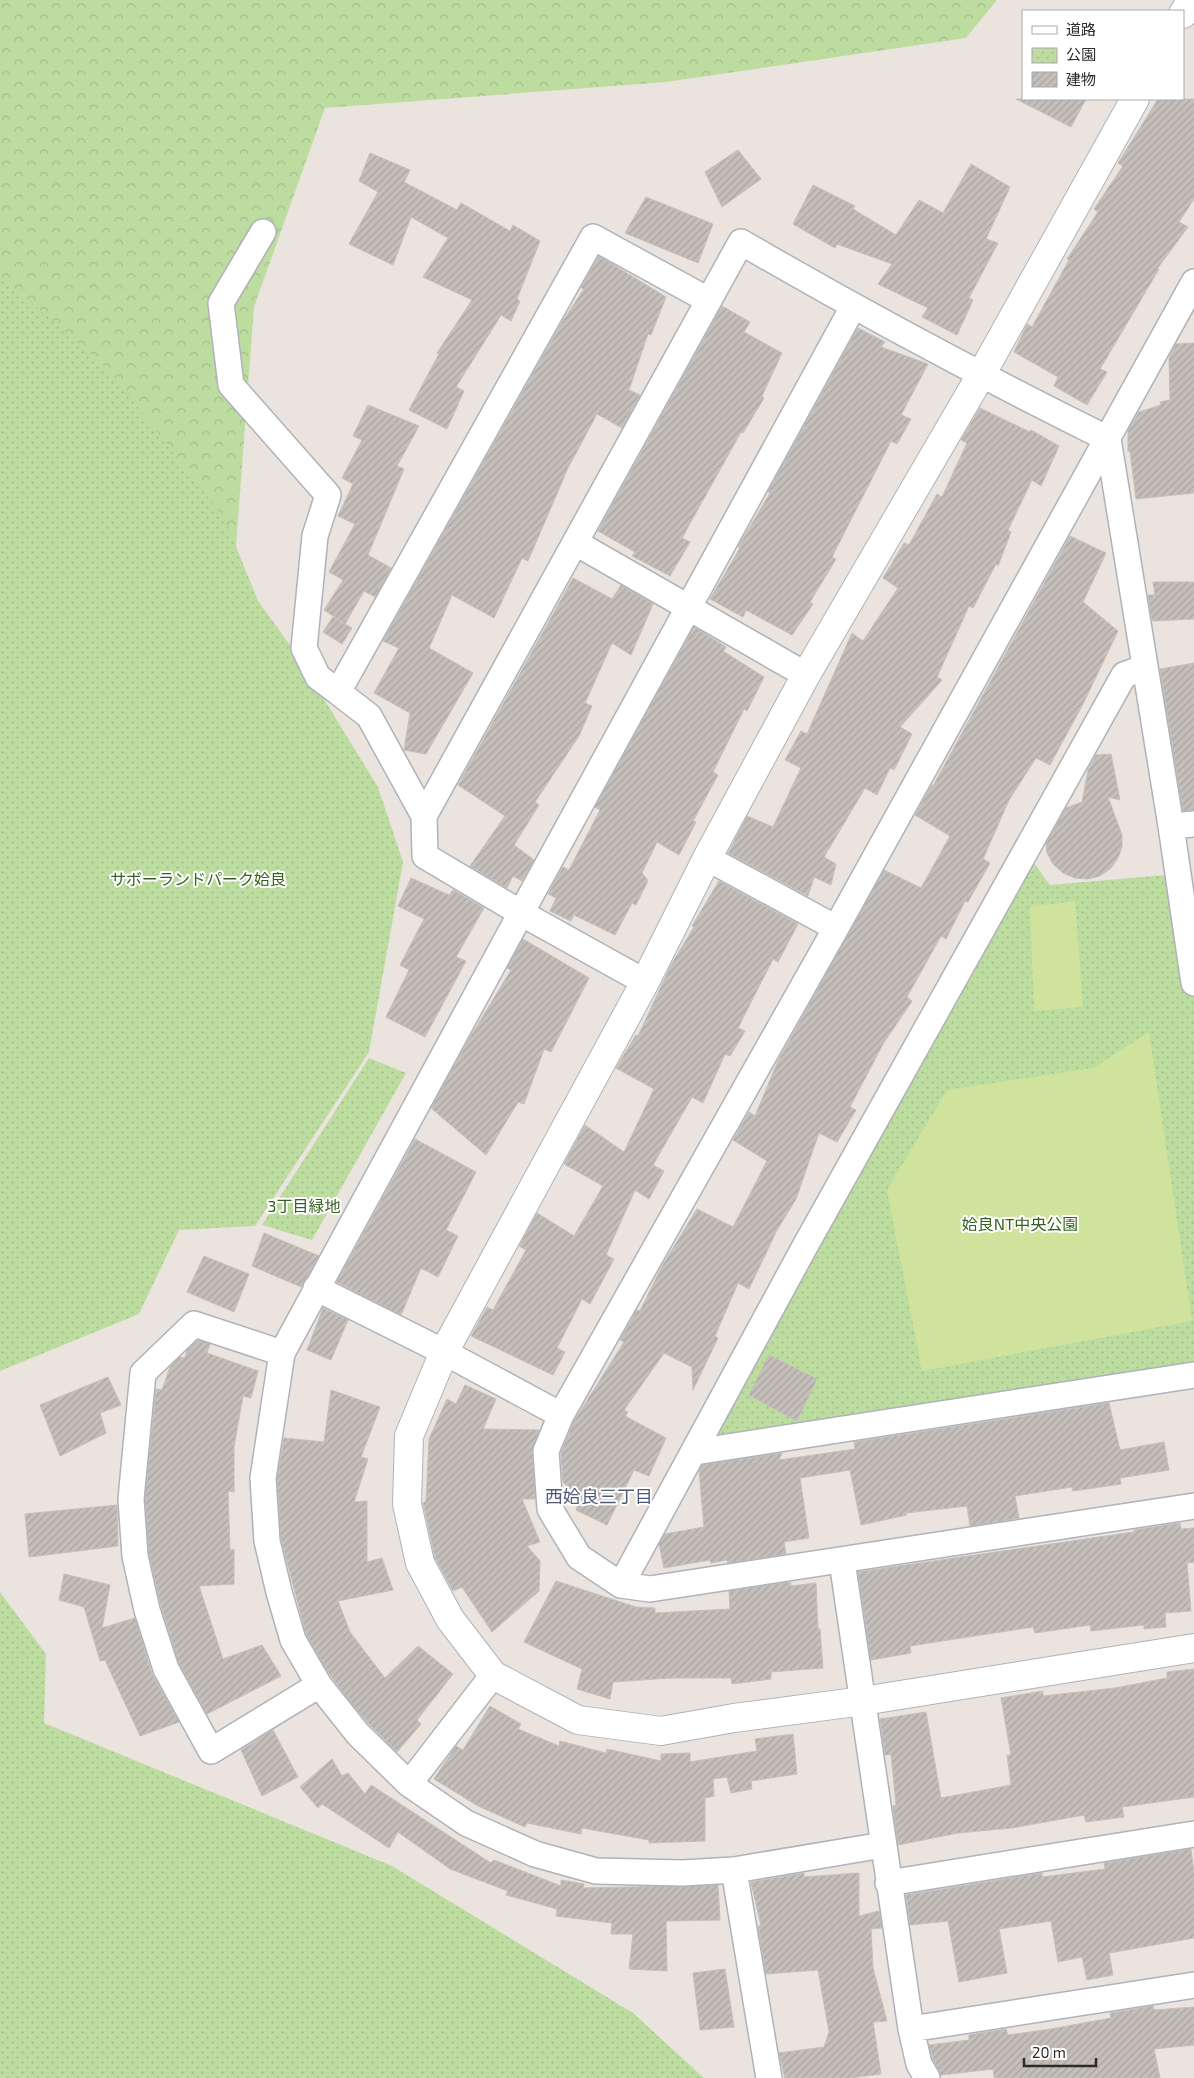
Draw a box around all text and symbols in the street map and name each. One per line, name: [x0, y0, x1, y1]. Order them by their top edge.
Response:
legend: [1022, 10, 1184, 100]
text: 道路: [1066, 20, 1096, 38]
text: 公園: [1066, 45, 1096, 63]
text: 建物: [1066, 70, 1096, 88]
park label: サボーランドパーク姶良: [110, 869, 286, 888]
park label: 3丁目緑地: [268, 1196, 340, 1215]
park label: 姶良NT中央公園: [962, 1214, 1078, 1233]
district label: 西姶良三丁目: [545, 1485, 653, 1507]
scale bar: [1024, 2036, 1096, 2068]
text: 20 m: [1032, 2043, 1066, 2061]

